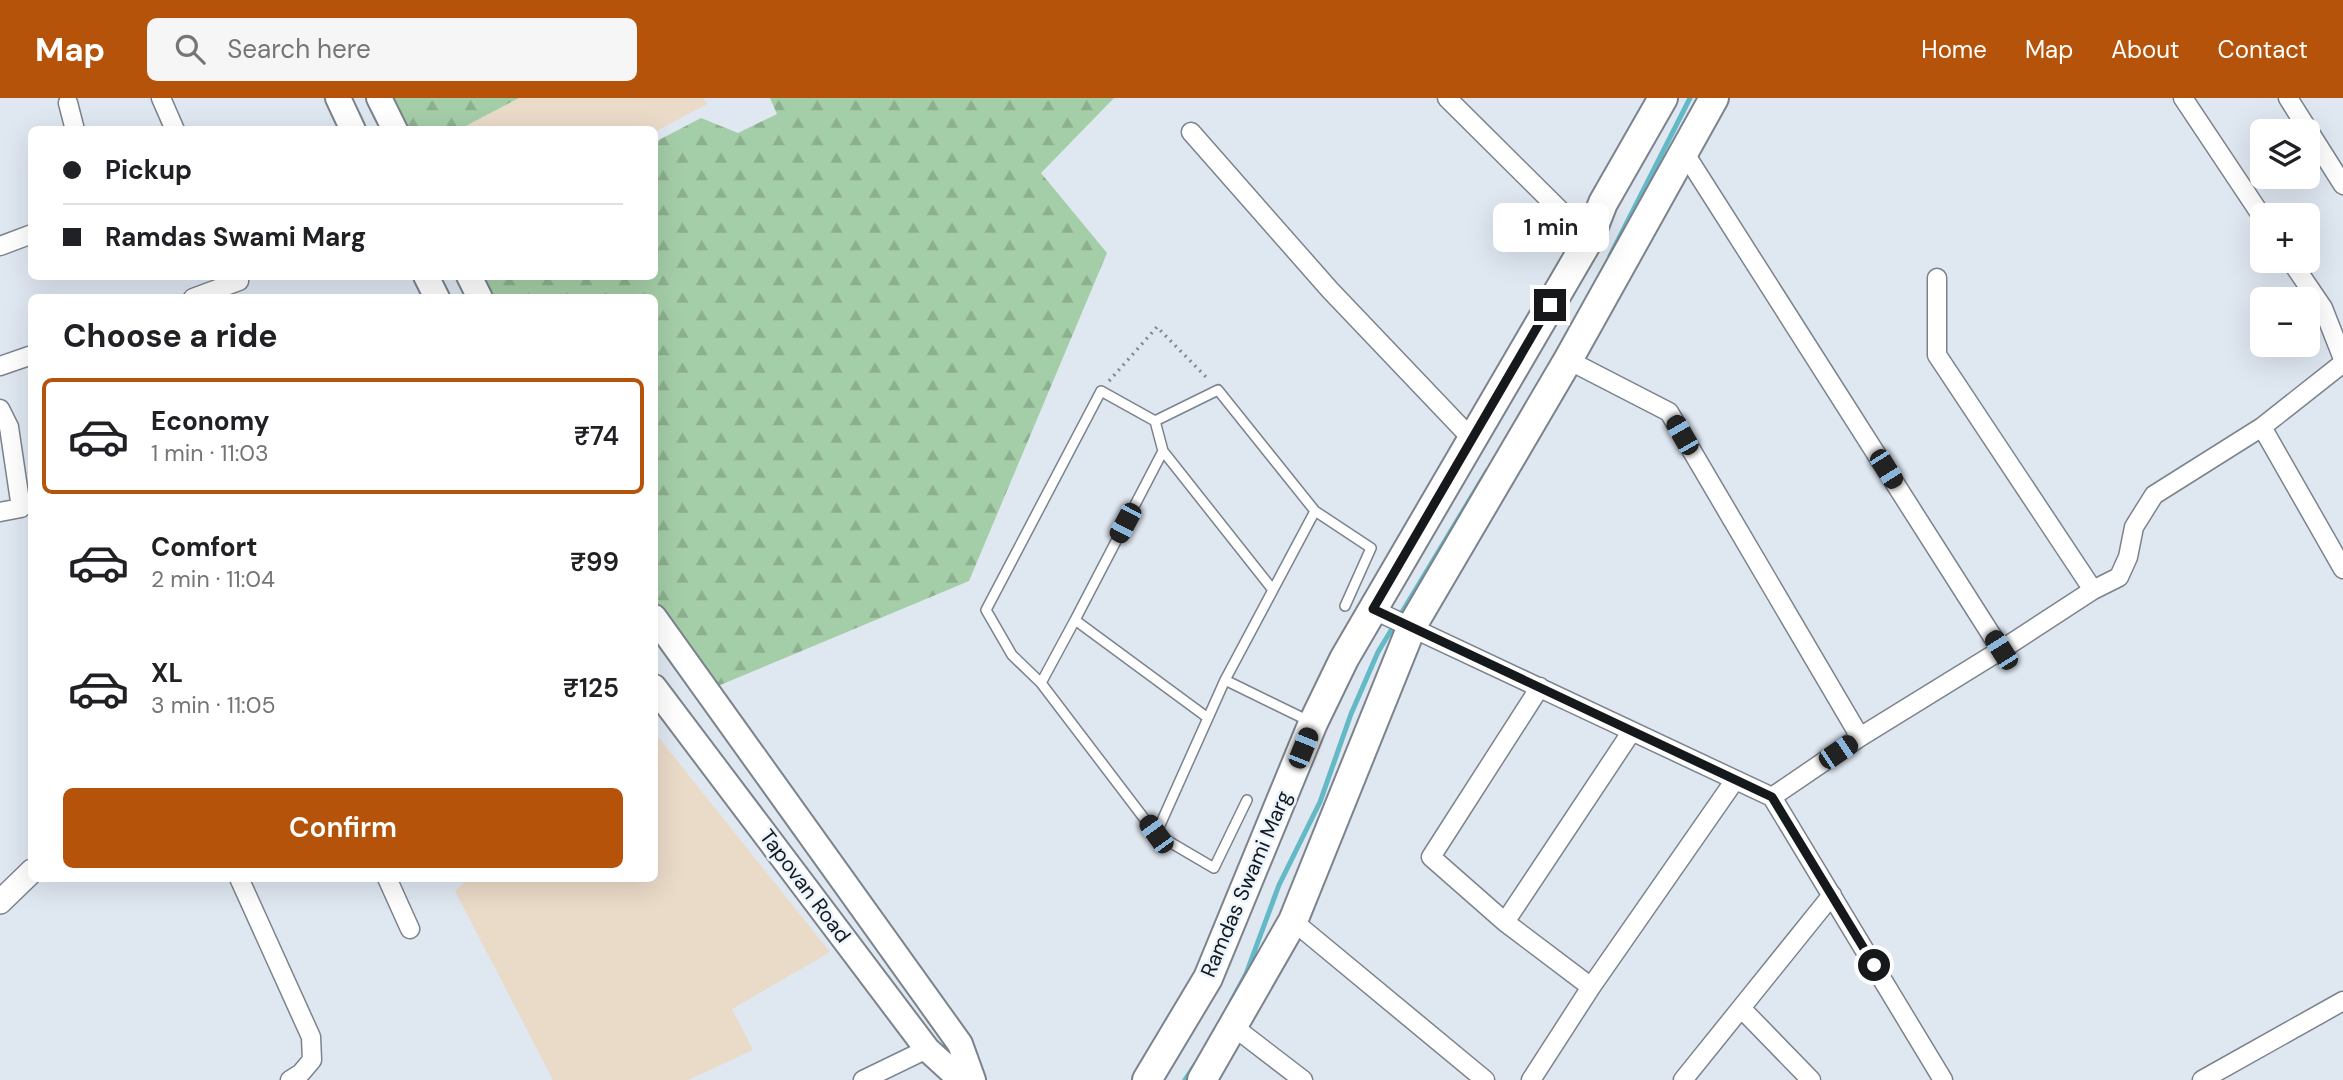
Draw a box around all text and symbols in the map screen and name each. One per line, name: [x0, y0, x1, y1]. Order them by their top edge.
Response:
search box: [147, 18, 637, 81]
text: Map: [35, 28, 105, 71]
icon: search: [171, 30, 209, 68]
text: Search here: [227, 32, 371, 66]
text: Home: [1921, 34, 1987, 65]
text: Map: [2025, 34, 2073, 65]
text: About: [2111, 34, 2180, 65]
text: Contact: [2218, 34, 2308, 65]
map controls: [2250, 119, 2320, 357]
button: layers: [2250, 119, 2320, 189]
text: Pickup: [105, 153, 192, 187]
button: +: [2250, 203, 2320, 273]
callout: 1 min: [1492, 204, 1608, 252]
text: 1 min: [1524, 212, 1578, 242]
text: Ramdas Swami Marg: [105, 220, 366, 254]
button: −: [2250, 287, 2320, 357]
route end: [1534, 289, 1566, 321]
text: Choose a ride: [63, 315, 278, 357]
text: Economy: [151, 404, 269, 438]
icon: car: [67, 405, 130, 468]
car: [1663, 412, 1702, 458]
text: ₹74: [574, 419, 619, 453]
text: 1 min · 11:03: [151, 438, 269, 468]
car: [1866, 446, 1907, 492]
car: [1106, 500, 1145, 546]
text: Comfort: [151, 530, 257, 564]
icon: car: [67, 531, 130, 594]
text: ₹99: [570, 545, 619, 579]
text: 2 min · 11:04: [151, 564, 275, 594]
car: [1981, 627, 2022, 673]
text: XL: [151, 656, 183, 690]
icon: car: [67, 657, 130, 720]
text: ₹125: [563, 671, 619, 705]
text: 3 min · 11:05: [151, 690, 275, 720]
car: [1286, 725, 1321, 771]
car: [1815, 732, 1862, 772]
street label: Ramdas Swami Marg: [1194, 786, 1298, 981]
button: Confirm: [63, 788, 623, 868]
car: [1136, 811, 1177, 857]
street label: Tapovan Road: [753, 824, 857, 948]
route start: [1858, 949, 1890, 981]

